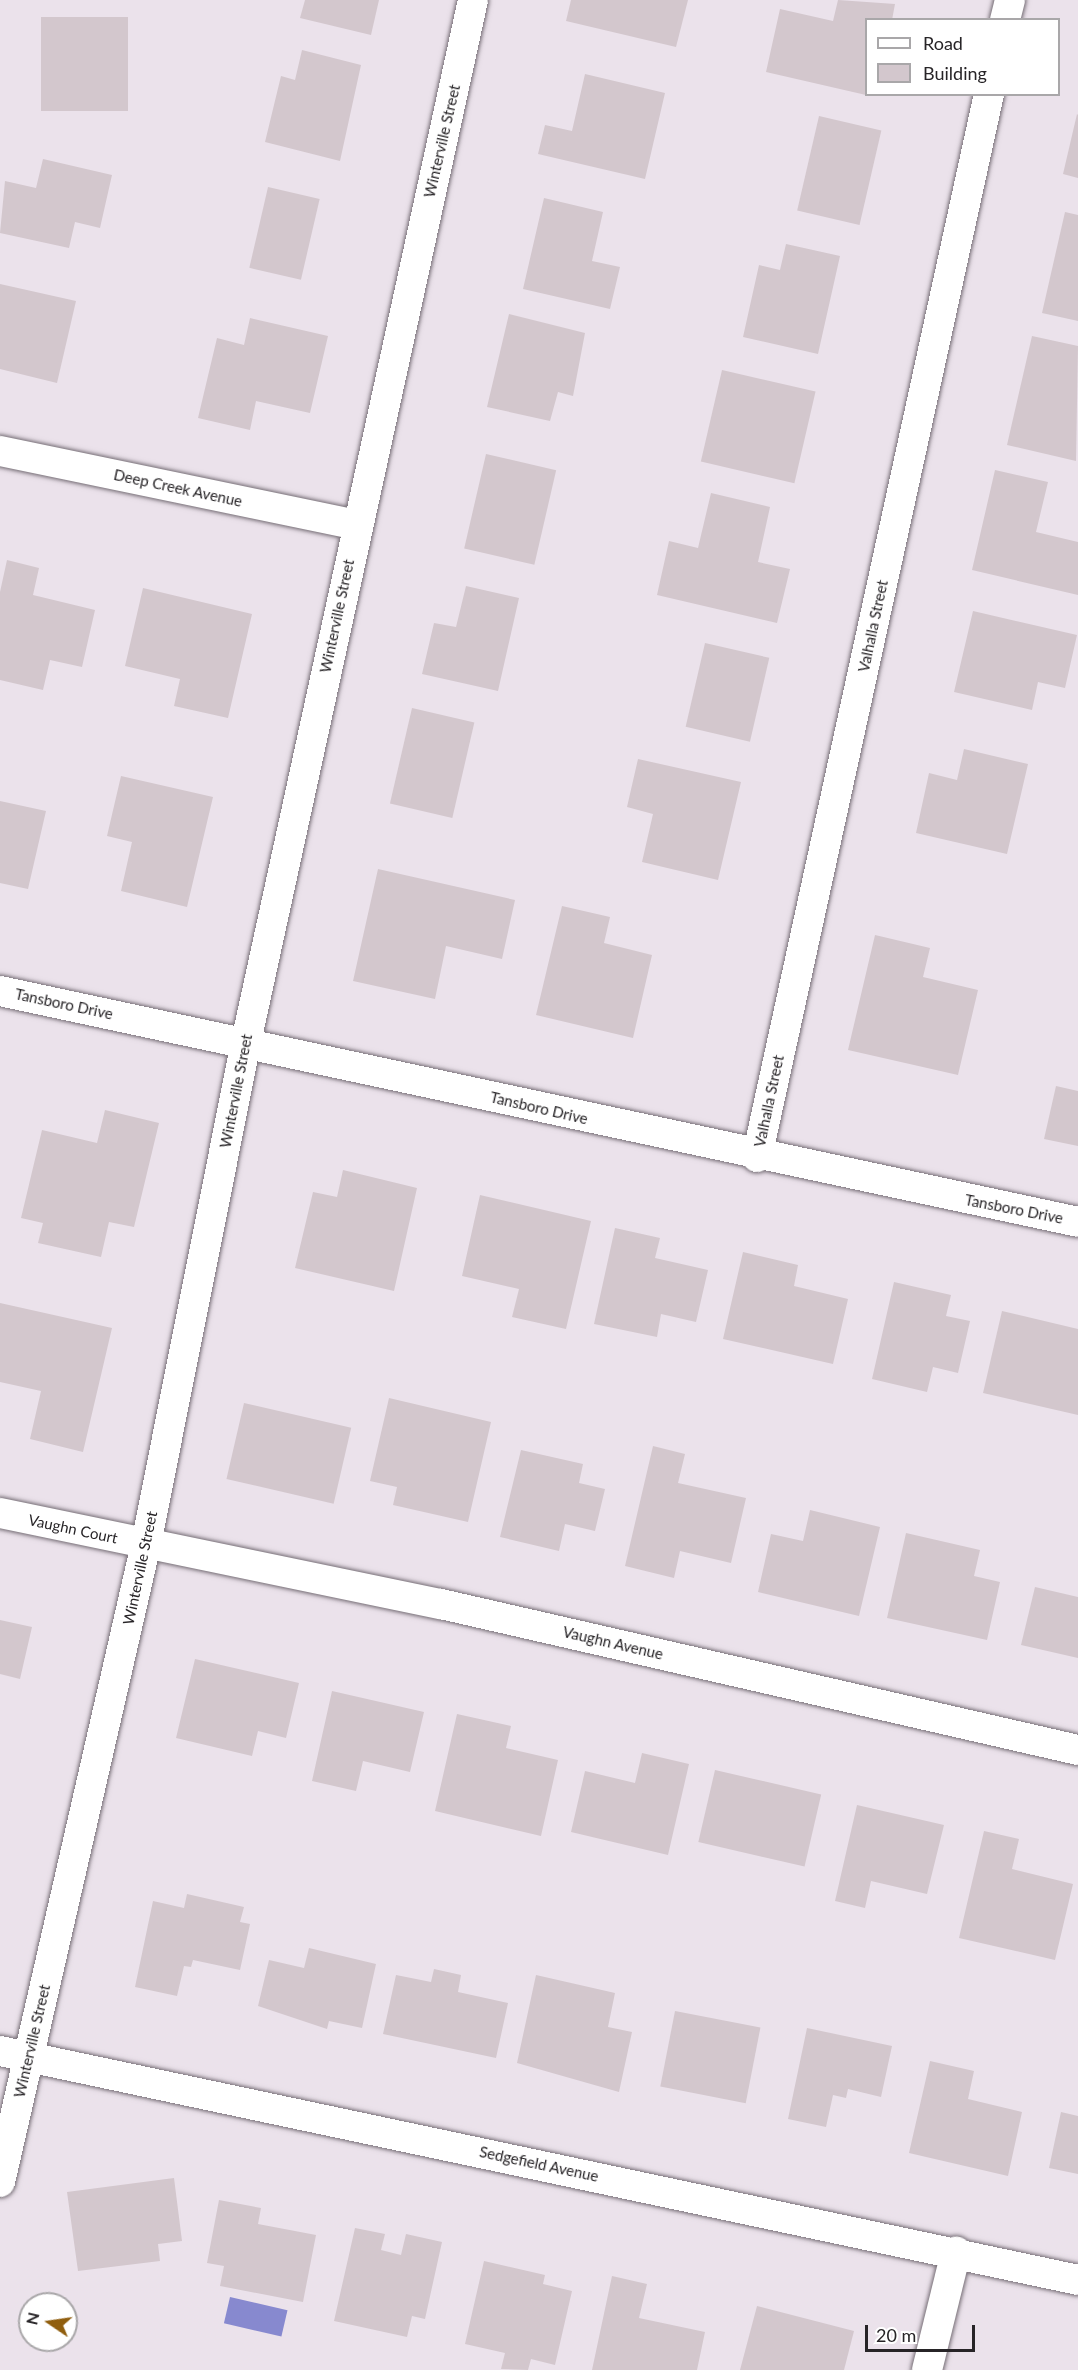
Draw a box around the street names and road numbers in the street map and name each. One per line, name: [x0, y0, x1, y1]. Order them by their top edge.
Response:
street label: Winterville Street: [420, 83, 464, 199]
street label: Deep Creek Avenue: [112, 466, 244, 510]
street label: Winterville Street: [316, 558, 358, 674]
street label: Valhalla Street: [854, 578, 892, 674]
street label: Tansboro Drive: [13, 985, 115, 1023]
street label: Winterville Street: [216, 1032, 256, 1150]
street label: Valhalla Street: [750, 1053, 788, 1149]
street label: Tansboro Drive: [488, 1088, 590, 1128]
street label: Tansboro Drive: [963, 1191, 1065, 1227]
street label: Winterville Street: [119, 1510, 161, 1626]
street label: Vaughn Court: [27, 1511, 119, 1547]
street label: Vaughn Avenue: [561, 1623, 665, 1663]
street label: Winterville Street: [10, 1983, 54, 2099]
street label: Sedgefield Avenue: [478, 2143, 600, 2185]

